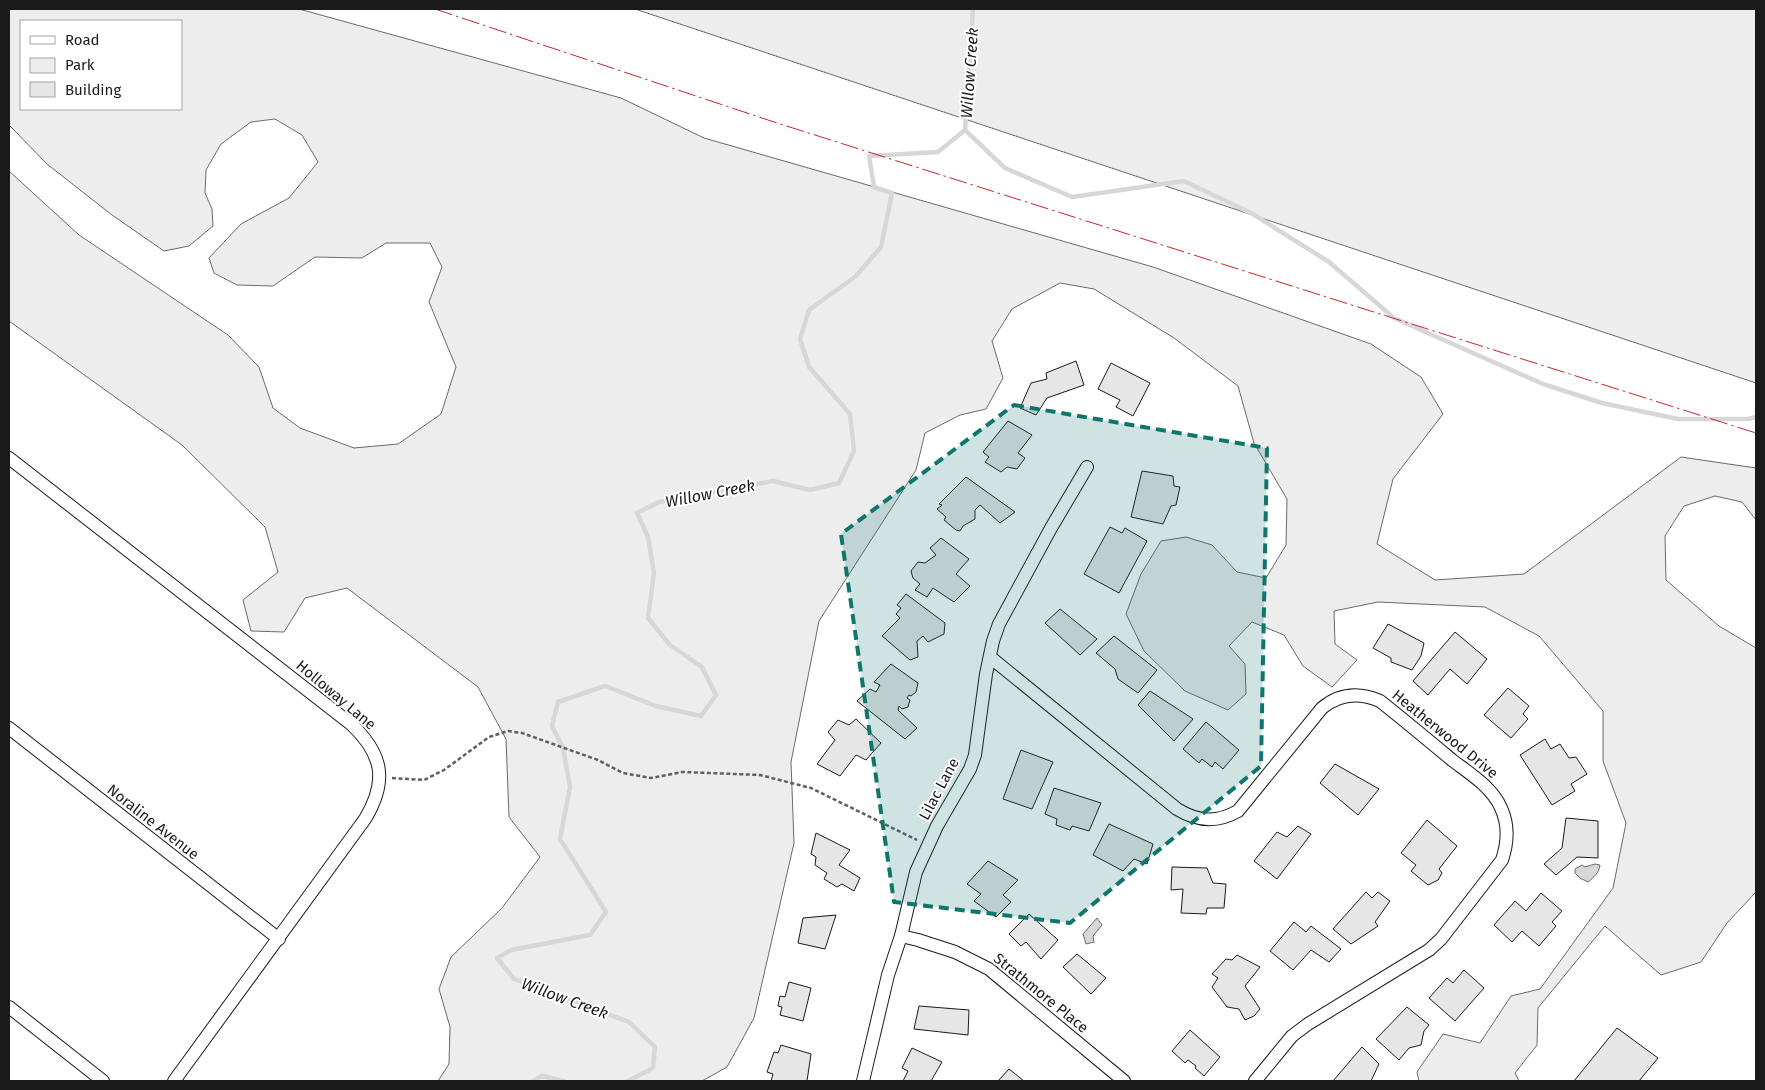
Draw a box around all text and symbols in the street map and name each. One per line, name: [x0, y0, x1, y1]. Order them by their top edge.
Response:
legend: [20, 20, 182, 110]
water label: Willow Creek: [957, 27, 982, 119]
text: Road: [65, 31, 100, 49]
text: Park: [65, 56, 95, 74]
text: Building: [65, 81, 121, 99]
water label: Willow Creek: [664, 475, 757, 511]
street label: Holloway Lane: [292, 656, 380, 734]
street label: Heatherwood Drive: [1388, 686, 1502, 782]
street label: Lilac Lane: [915, 755, 963, 823]
street label: Noraline Avenue: [103, 781, 203, 863]
street label: Strathmore Place: [990, 949, 1092, 1037]
water label: Willow Creek: [519, 974, 611, 1023]

